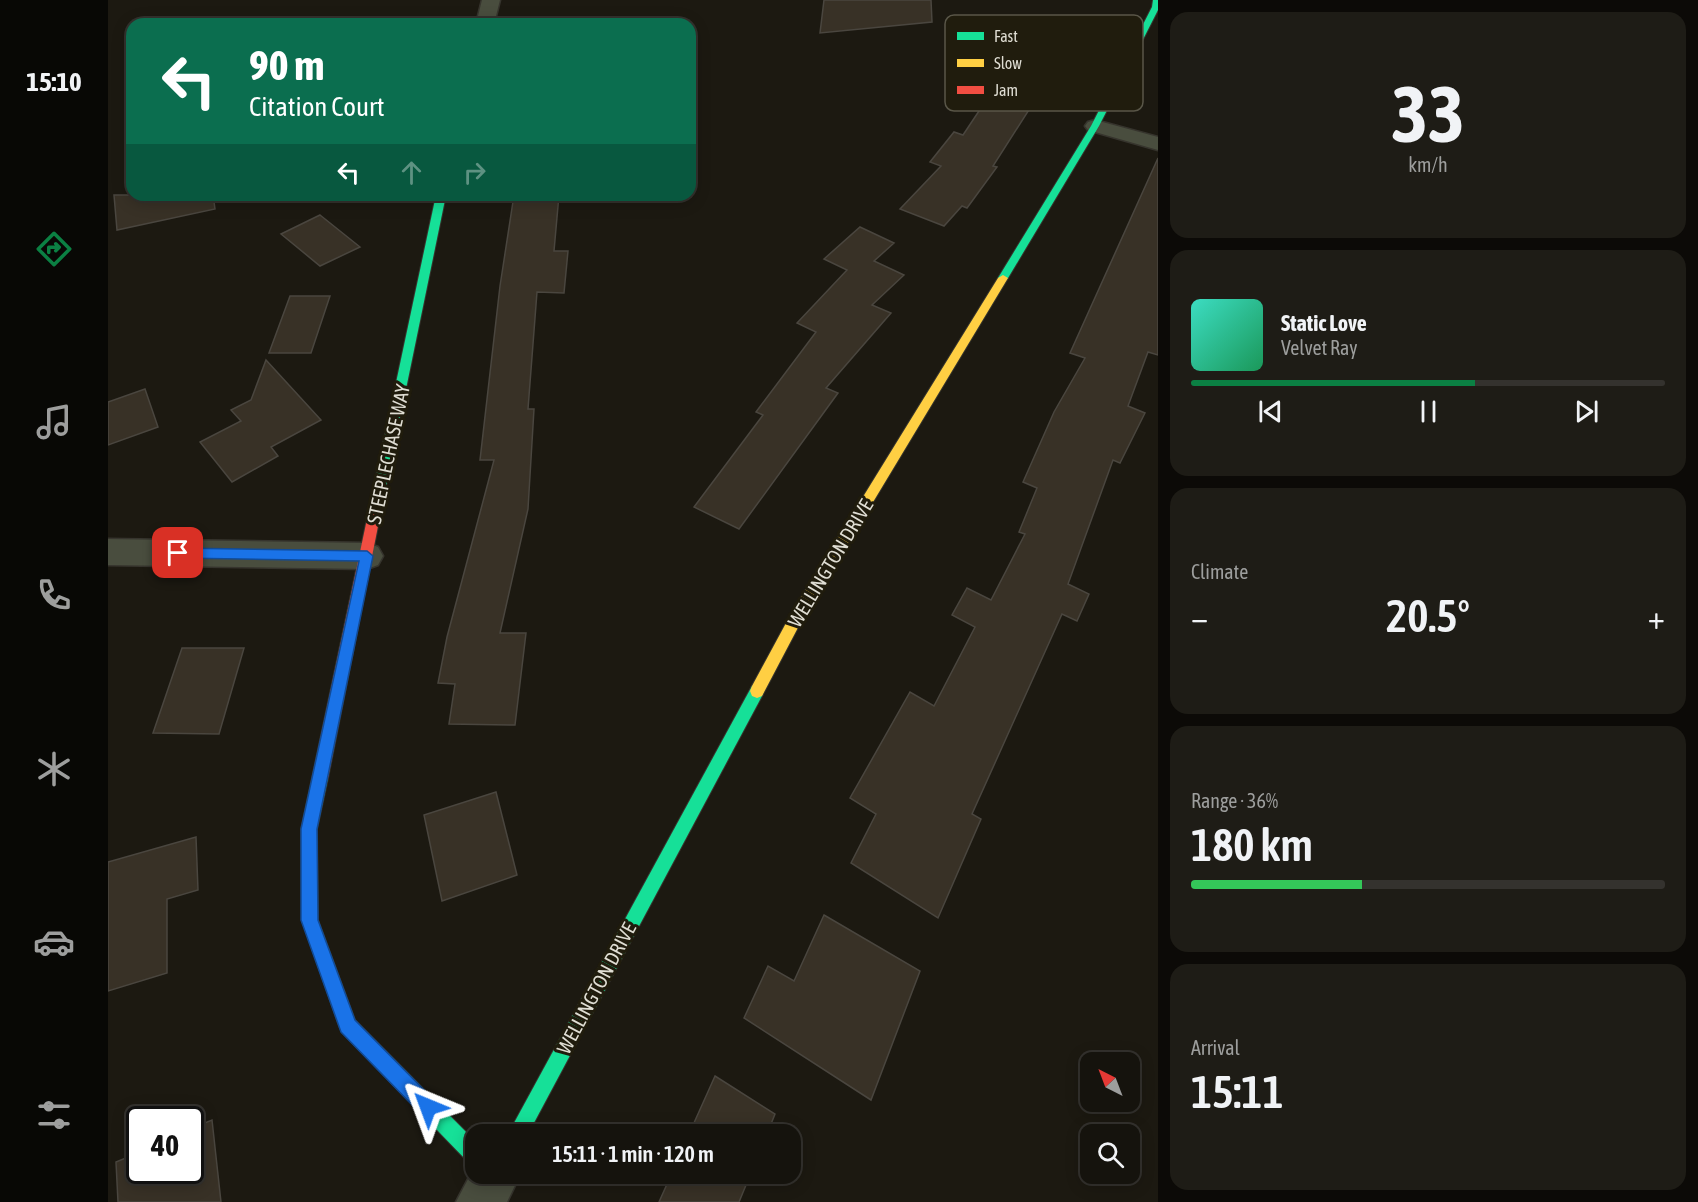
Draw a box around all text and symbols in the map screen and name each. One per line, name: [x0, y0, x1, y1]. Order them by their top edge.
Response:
legend: [945, 15, 1143, 111]
text: Fast: [994, 27, 1018, 45]
text: 90 m: [249, 41, 324, 89]
icon: left: [150, 42, 228, 120]
text: Slow: [994, 54, 1022, 72]
text: 15:10: [26, 66, 82, 97]
text: 33: [1391, 69, 1465, 159]
text: Jam: [994, 81, 1018, 99]
text: Citation Court: [249, 91, 385, 122]
text: km/h: [1408, 153, 1448, 176]
icon: left: [332, 156, 365, 189]
icon: ahead: [395, 156, 428, 189]
icon: right: [458, 156, 491, 189]
icon: directions: [33, 228, 75, 270]
text: Static Love: [1281, 310, 1367, 336]
text: Velvet Ray: [1281, 336, 1358, 359]
street label: STEEPLECHASE WAY: [362, 382, 414, 526]
icon: previous: [1254, 395, 1287, 428]
icon: pause: [1412, 395, 1445, 428]
icon: next: [1570, 395, 1603, 428]
icon: music: [33, 401, 75, 443]
street label: WELLINGTON DRIVE: [783, 494, 877, 631]
pin: [152, 527, 203, 578]
icon: arrive: [161, 536, 194, 569]
text: Climate: [1191, 560, 1248, 583]
icon: phone: [33, 574, 75, 616]
text: 20.5°: [1386, 590, 1470, 642]
text: −: [1191, 598, 1208, 636]
text: +: [1648, 598, 1665, 636]
icon: climate: [33, 748, 75, 790]
text: Range · 36%: [1191, 789, 1278, 812]
text: 180 km: [1191, 819, 1313, 871]
street label: WELLINGTON DRIVE: [552, 918, 640, 1058]
icon: car: [33, 921, 75, 963]
text: Arrival: [1191, 1036, 1240, 1059]
north arrow: [1080, 1052, 1140, 1112]
map controls: [1080, 1052, 1140, 1184]
text: 15:11: [1191, 1066, 1284, 1118]
position arrow: [396, 1075, 460, 1139]
icon: filters: [33, 1094, 75, 1136]
speed limit sign: 40: [126, 1106, 204, 1184]
button: search: [1080, 1124, 1140, 1184]
text: 15:11 · 1 min · 120 m: [552, 1141, 714, 1167]

